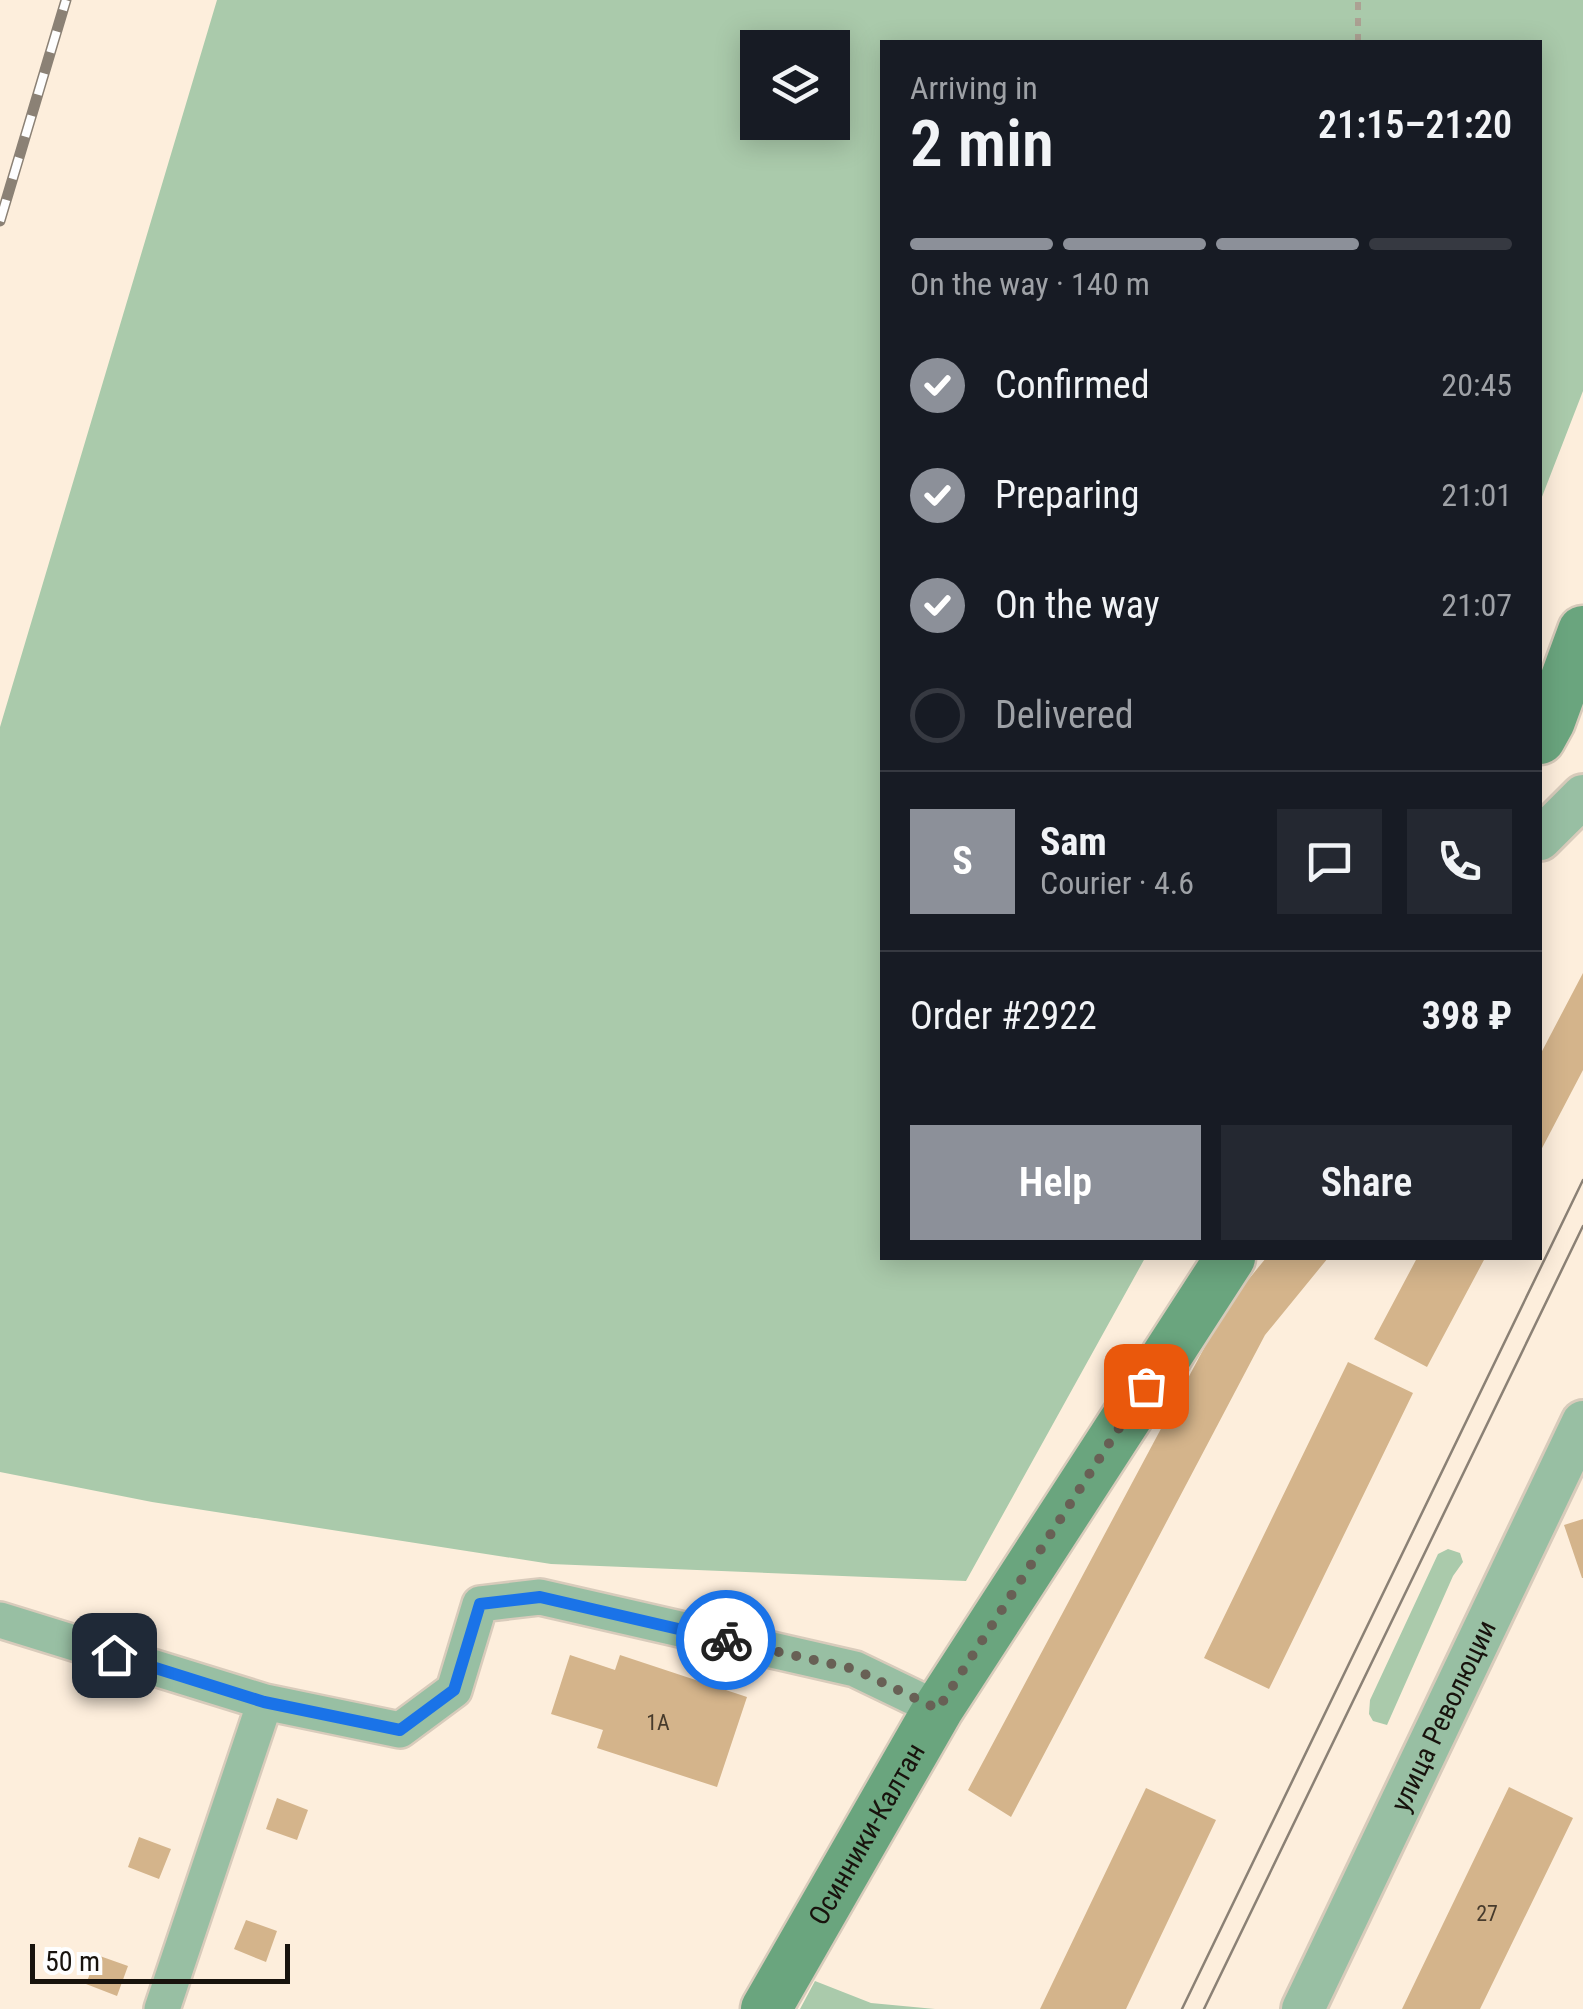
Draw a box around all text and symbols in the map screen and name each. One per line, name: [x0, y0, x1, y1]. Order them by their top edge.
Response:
map controls: [740, 30, 850, 140]
button: layers: [740, 30, 850, 140]
text: Arriving in: [910, 69, 1038, 107]
text: 21:15–21:20: [1318, 103, 1512, 147]
text: 2 min: [910, 106, 1054, 182]
text: On the way · 140 m: [910, 265, 1150, 303]
icon: check: [910, 358, 965, 413]
text: Confirmed: [995, 363, 1150, 407]
text: 20:45: [1441, 366, 1512, 404]
icon: check: [910, 468, 965, 523]
text: Preparing: [995, 473, 1140, 517]
text: 21:01: [1441, 476, 1512, 514]
icon: check: [910, 578, 965, 633]
text: On the way: [995, 583, 1160, 627]
text: 21:07: [1441, 586, 1512, 624]
text: Delivered: [995, 693, 1134, 737]
button: chat: [1277, 809, 1382, 914]
button: phone: [1407, 809, 1512, 914]
text: Sam: [1040, 820, 1107, 864]
text: S: [952, 839, 973, 883]
text: Courier · 4.6: [1040, 864, 1194, 902]
text: Order #2922: [910, 994, 1097, 1038]
text: 398 ₽: [1422, 994, 1512, 1038]
button: Help: [910, 1125, 1201, 1240]
button: Share: [1221, 1125, 1512, 1240]
pin: [1104, 1344, 1189, 1429]
icon: bag: [1119, 1359, 1174, 1414]
courier: [676, 1590, 776, 1690]
pin: [72, 1613, 157, 1698]
icon: bike: [699, 1613, 754, 1668]
street label: улица Революции: [1384, 1615, 1503, 1817]
icon: home: [87, 1628, 142, 1683]
house number: 1А: [646, 1710, 670, 1735]
street label: Осинники-Калтан: [802, 1737, 932, 1931]
house number: 27: [1476, 1901, 1498, 1926]
scale bar: [30, 1939, 290, 1984]
text: 50 m: [45, 1945, 100, 1978]

